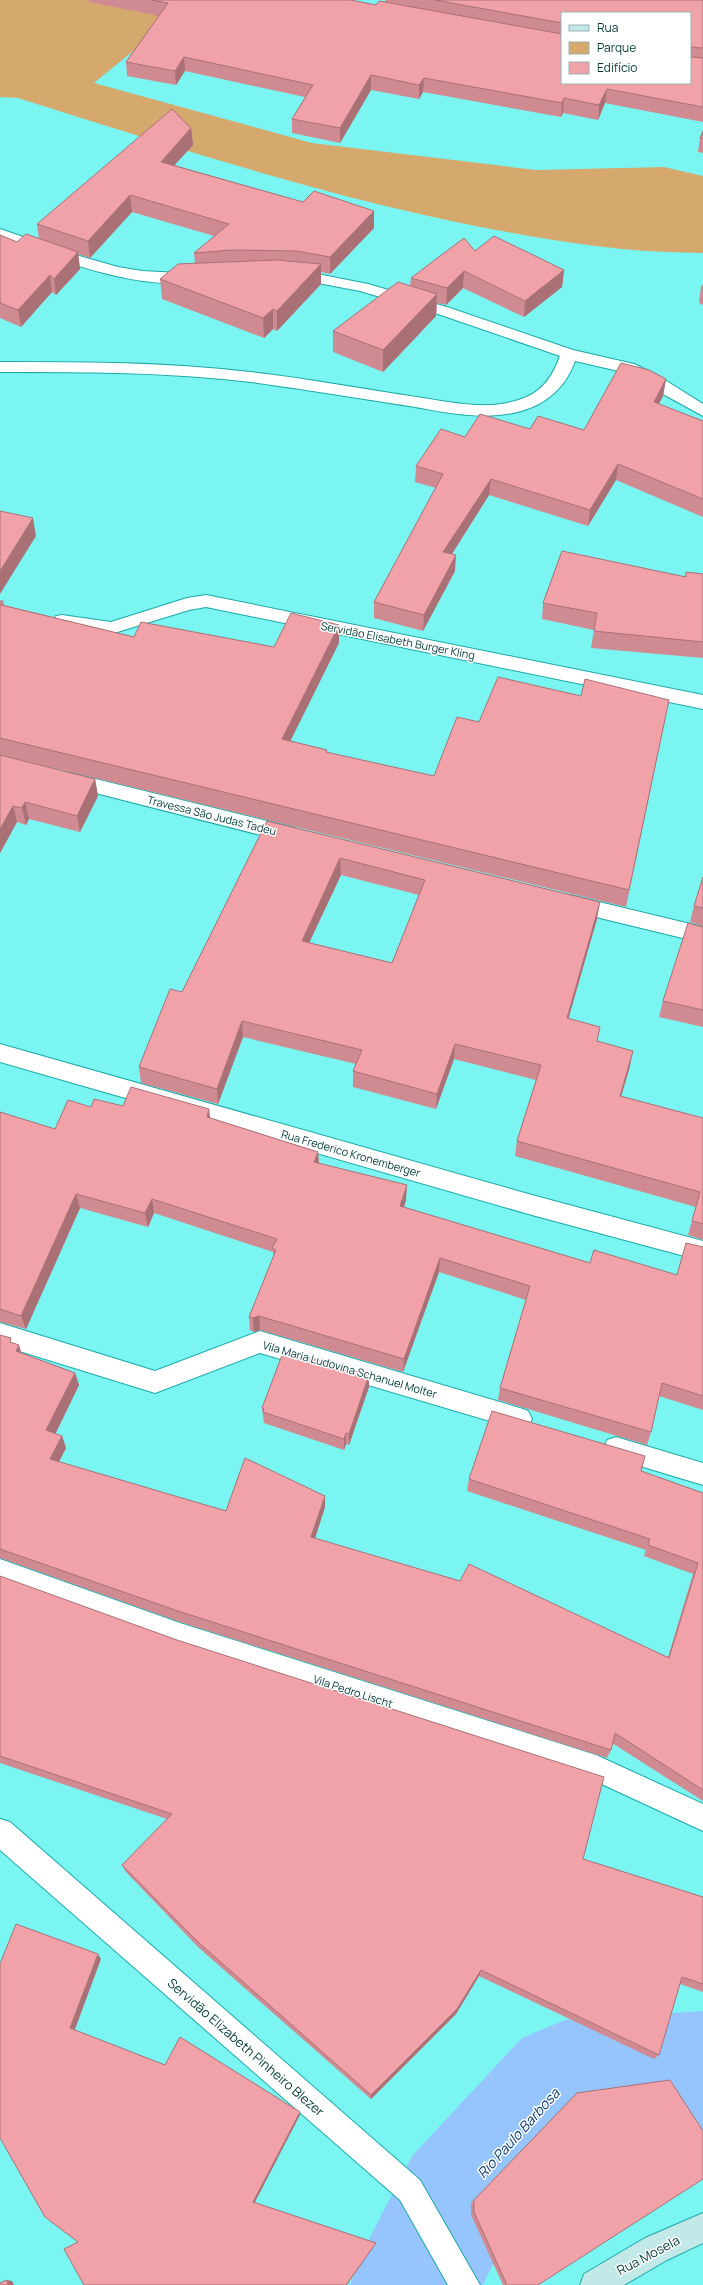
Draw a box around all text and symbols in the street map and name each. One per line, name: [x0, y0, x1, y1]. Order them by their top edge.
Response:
legend: [561, 12, 691, 84]
text: Rua: [597, 19, 618, 36]
text: Parque: [597, 39, 636, 56]
text: Edifício: [597, 59, 637, 76]
street label: Servidão Elisabeth Burger Kling: [320, 618, 476, 662]
street label: Travessa São Judas Tadeu: [146, 792, 278, 838]
street label: Rua Frederico Kronemberger: [280, 1126, 422, 1180]
street label: Vila Maria Ludovina Schanuel Molter: [261, 1337, 439, 1401]
street label: Vila Pedro Lischt: [311, 1671, 395, 1711]
street label: Servidão Elizabeth Pinheiro Blezer: [164, 1974, 328, 2120]
water label: Rio Paulo Barbosa: [473, 2083, 564, 2182]
street label: Rua Mosela: [613, 2231, 683, 2279]

